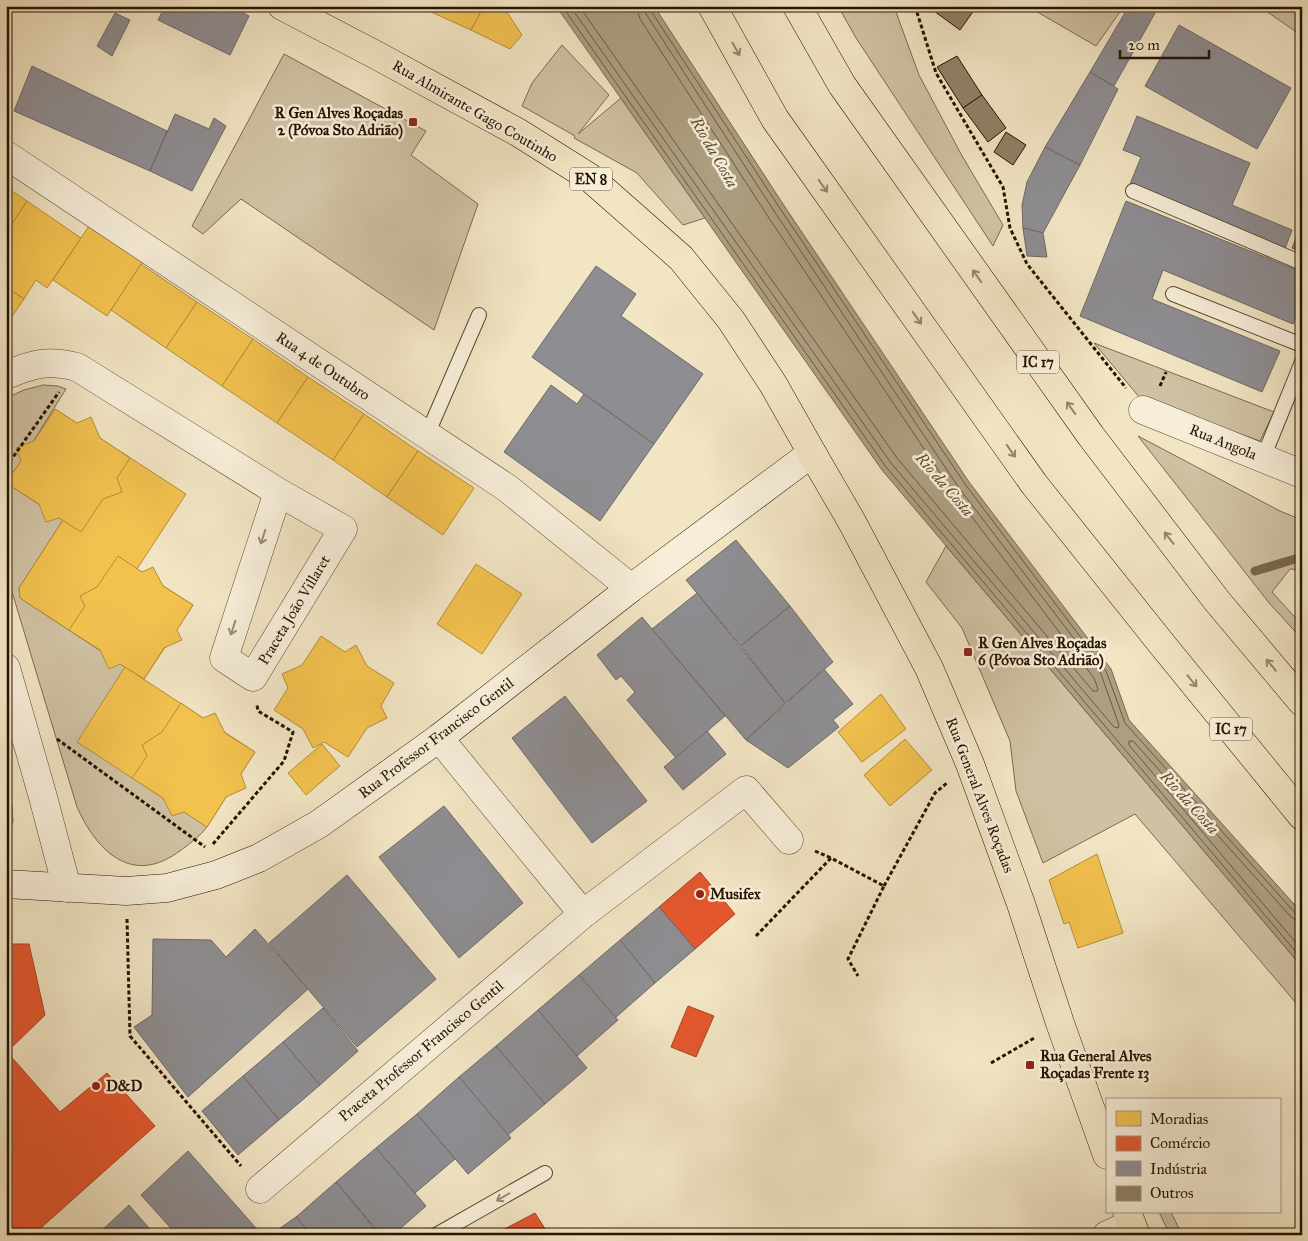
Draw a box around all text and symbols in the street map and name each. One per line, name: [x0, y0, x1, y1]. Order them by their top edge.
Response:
scale bar: [1120, 28, 1209, 60]
text: 20 m: [1128, 36, 1160, 54]
one-way arrow: [731, 41, 741, 55]
street label: Rua Almirante Gago Coutinho: [389, 56, 561, 166]
place label: R Gen Alves Roçadas 2 (Póvoa Sto Adrião): [275, 104, 404, 140]
water label: Rio da Costa: [686, 113, 743, 191]
marker: R Gen Alves Roçadas 2 (Póvoa Sto Adrião): [407, 116, 419, 128]
road number: EN 8: [570, 168, 612, 190]
one-way arrow: [818, 179, 828, 193]
one-way arrow: [972, 269, 982, 283]
one-way arrow: [911, 311, 922, 324]
street label: Rua 4 de Outubro: [272, 328, 374, 404]
road number: IC 17: [1017, 351, 1059, 374]
one-way arrow: [1066, 401, 1076, 415]
street label: Rua Angola: [1187, 420, 1260, 464]
one-way arrow: [1005, 444, 1016, 457]
water label: Rio da Costa: [911, 448, 978, 520]
one-way arrow: [258, 529, 267, 544]
one-way arrow: [1164, 531, 1174, 545]
street label: Praceta João Villaret: [254, 551, 335, 669]
one-way arrow: [228, 620, 237, 636]
place label: R Gen Alves Roçadas 6 (Póvoa Sto Adrião): [978, 634, 1107, 670]
marker: R Gen Alves Roçadas 6 (Póvoa Sto Adrião): [962, 646, 974, 658]
one-way arrow: [1265, 658, 1276, 671]
street label: Rua Professor Francisco Gentil: [355, 673, 518, 802]
one-way arrow: [1186, 674, 1197, 687]
street label: Rua General Alves Roçadas: [942, 715, 1018, 875]
road number: IC 17: [1210, 718, 1252, 741]
water label: Rio da Costa: [1156, 766, 1223, 838]
place label: Musifex: [710, 885, 761, 903]
marker: Musifex: [694, 888, 706, 900]
street label: Praceta Professor Francisco Gentil: [335, 976, 508, 1125]
place label: Rua General Alves Roçadas Frente 13: [1040, 1047, 1152, 1083]
marker: Rua General Alves Roçadas Frente 13: [1024, 1059, 1036, 1071]
place label: D&D: [106, 1077, 143, 1095]
marker: D&D: [90, 1080, 102, 1092]
legend: [1106, 1098, 1280, 1214]
text: Moradias: [1150, 1110, 1208, 1128]
text: Comércio: [1150, 1134, 1211, 1152]
text: Indústria: [1150, 1160, 1208, 1178]
text: Outros: [1150, 1184, 1193, 1202]
one-way arrow: [496, 1193, 511, 1202]

